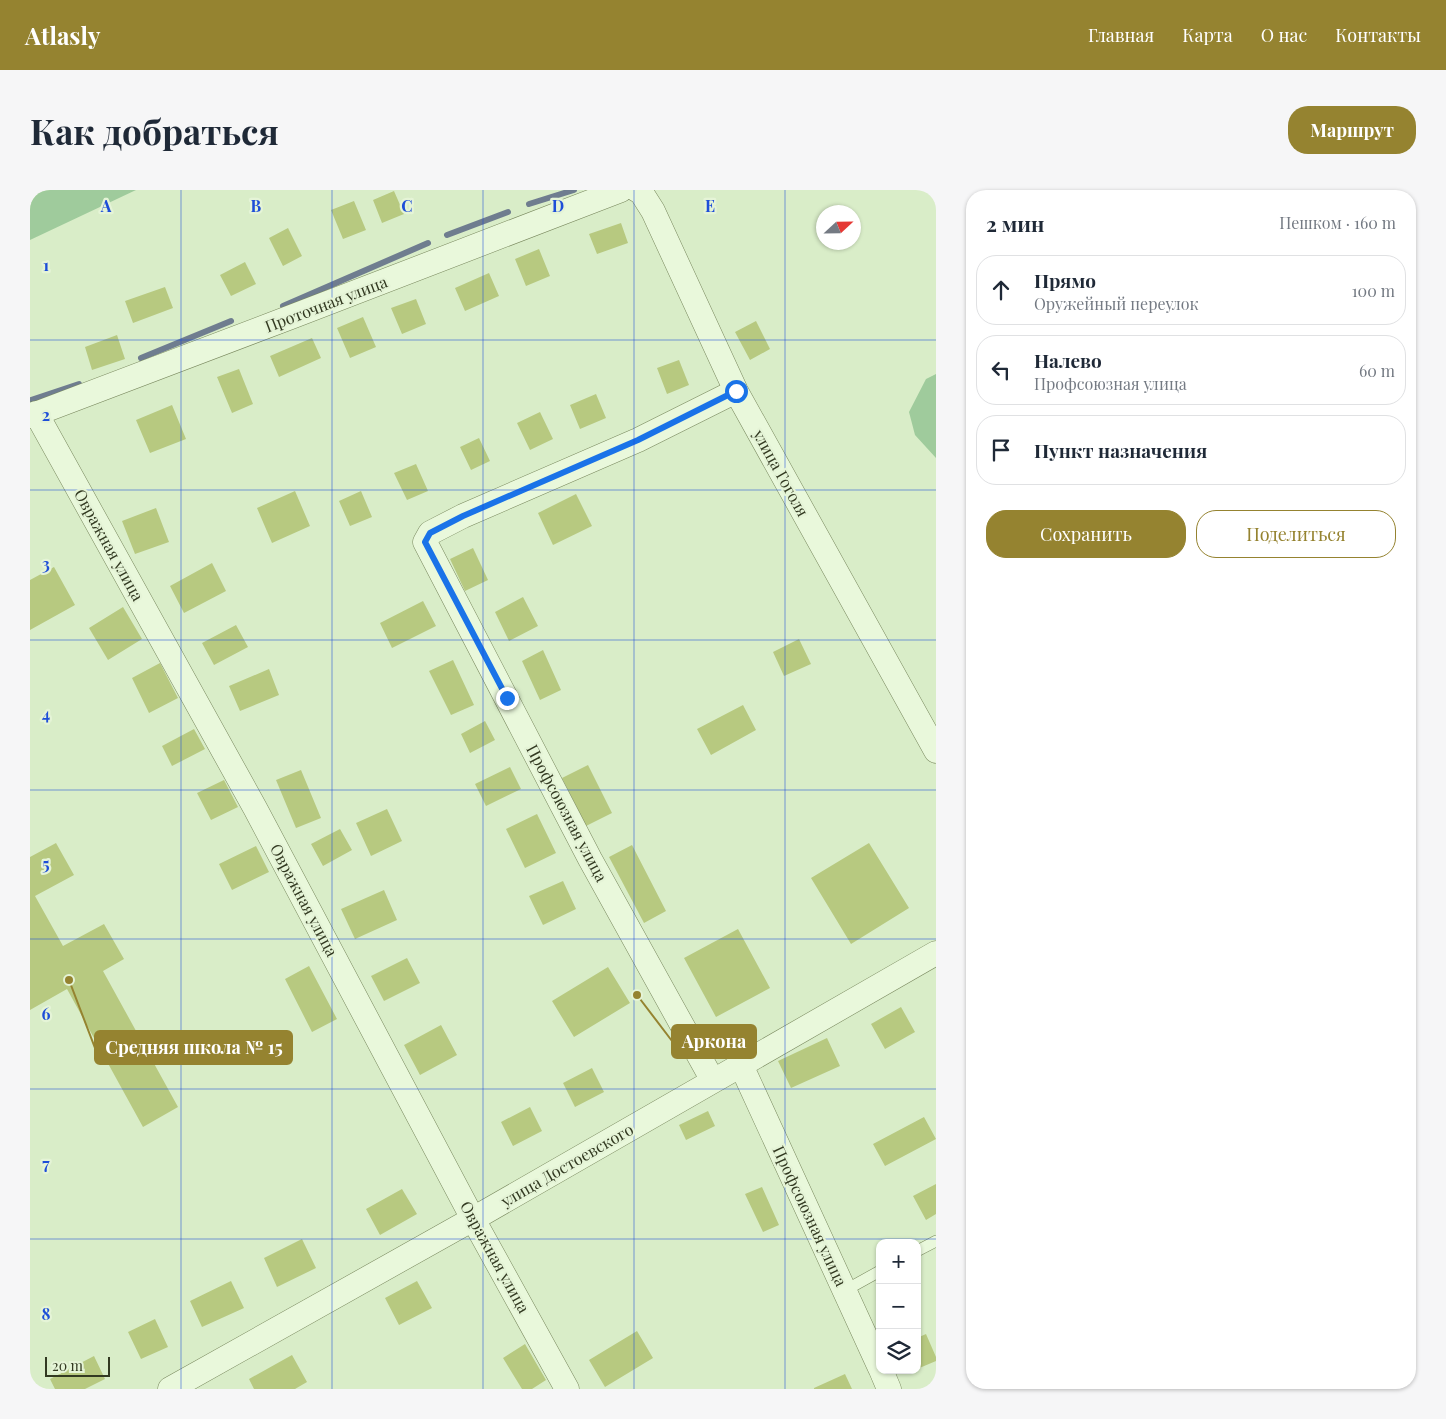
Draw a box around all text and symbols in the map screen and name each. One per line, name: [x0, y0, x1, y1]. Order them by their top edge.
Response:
text: Atlasly: [25, 19, 100, 51]
text: Главная: [1088, 23, 1154, 47]
text: Карта: [1182, 23, 1233, 47]
text: О нас: [1261, 23, 1307, 47]
text: Контакты: [1335, 23, 1421, 47]
button: Маршрут: [1288, 106, 1416, 154]
text: Как добраться: [30, 107, 279, 154]
text: A: [100, 195, 112, 216]
text: B: [251, 195, 262, 216]
text: C: [401, 195, 413, 216]
text: D: [552, 195, 564, 216]
text: E: [705, 195, 715, 216]
north arrow: [816, 205, 861, 250]
text: 2 мин: [986, 209, 1044, 237]
text: Пешком · 160 m: [1279, 212, 1396, 233]
text: 1: [43, 254, 49, 275]
text: Прямо: [1034, 267, 1096, 293]
street label: Проточная улица: [262, 271, 390, 337]
icon: ahead: [987, 276, 1015, 304]
text: 100 m: [1352, 280, 1395, 301]
text: Оружейный переулок: [1034, 293, 1199, 314]
text: Налево: [1034, 347, 1102, 373]
icon: left: [987, 356, 1015, 384]
text: 60 m: [1359, 360, 1395, 381]
text: Профсоюзная улица: [1034, 373, 1187, 394]
route start: [725, 380, 748, 403]
text: 2: [42, 404, 50, 425]
street label: улица Гоголя: [748, 425, 814, 520]
icon: arrive: [987, 436, 1015, 464]
text: Пункт назначения: [1034, 437, 1207, 463]
street label: Овражная улица: [70, 485, 149, 604]
button: Сохранить: [986, 510, 1186, 558]
button: Поделиться: [1196, 510, 1396, 558]
text: 3: [42, 553, 50, 574]
route end: [496, 687, 519, 710]
text: 4: [42, 703, 50, 724]
street label: Профсоюзная улица: [522, 740, 613, 885]
street label: Овражная улица: [266, 840, 343, 960]
text: 5: [42, 853, 50, 874]
text: 6: [42, 1003, 51, 1024]
callout: Аркона: [672, 1025, 756, 1058]
text: Аркона: [681, 1029, 747, 1053]
callout: Средняя школа № 15: [95, 1031, 292, 1064]
text: Средняя школа № 15: [105, 1035, 283, 1059]
street label: улица Достоевского: [496, 1118, 637, 1212]
street label: Профсоюзная улица: [769, 1142, 852, 1289]
text: 7: [42, 1153, 50, 1174]
street label: Овражная улица: [456, 1197, 535, 1316]
map controls: [876, 1239, 921, 1374]
button: +: [876, 1239, 921, 1284]
button: −: [876, 1284, 921, 1329]
text: 8: [42, 1303, 51, 1324]
button: layers: [876, 1329, 921, 1374]
scale bar: [45, 1354, 110, 1377]
text: 20 m: [52, 1356, 83, 1375]

